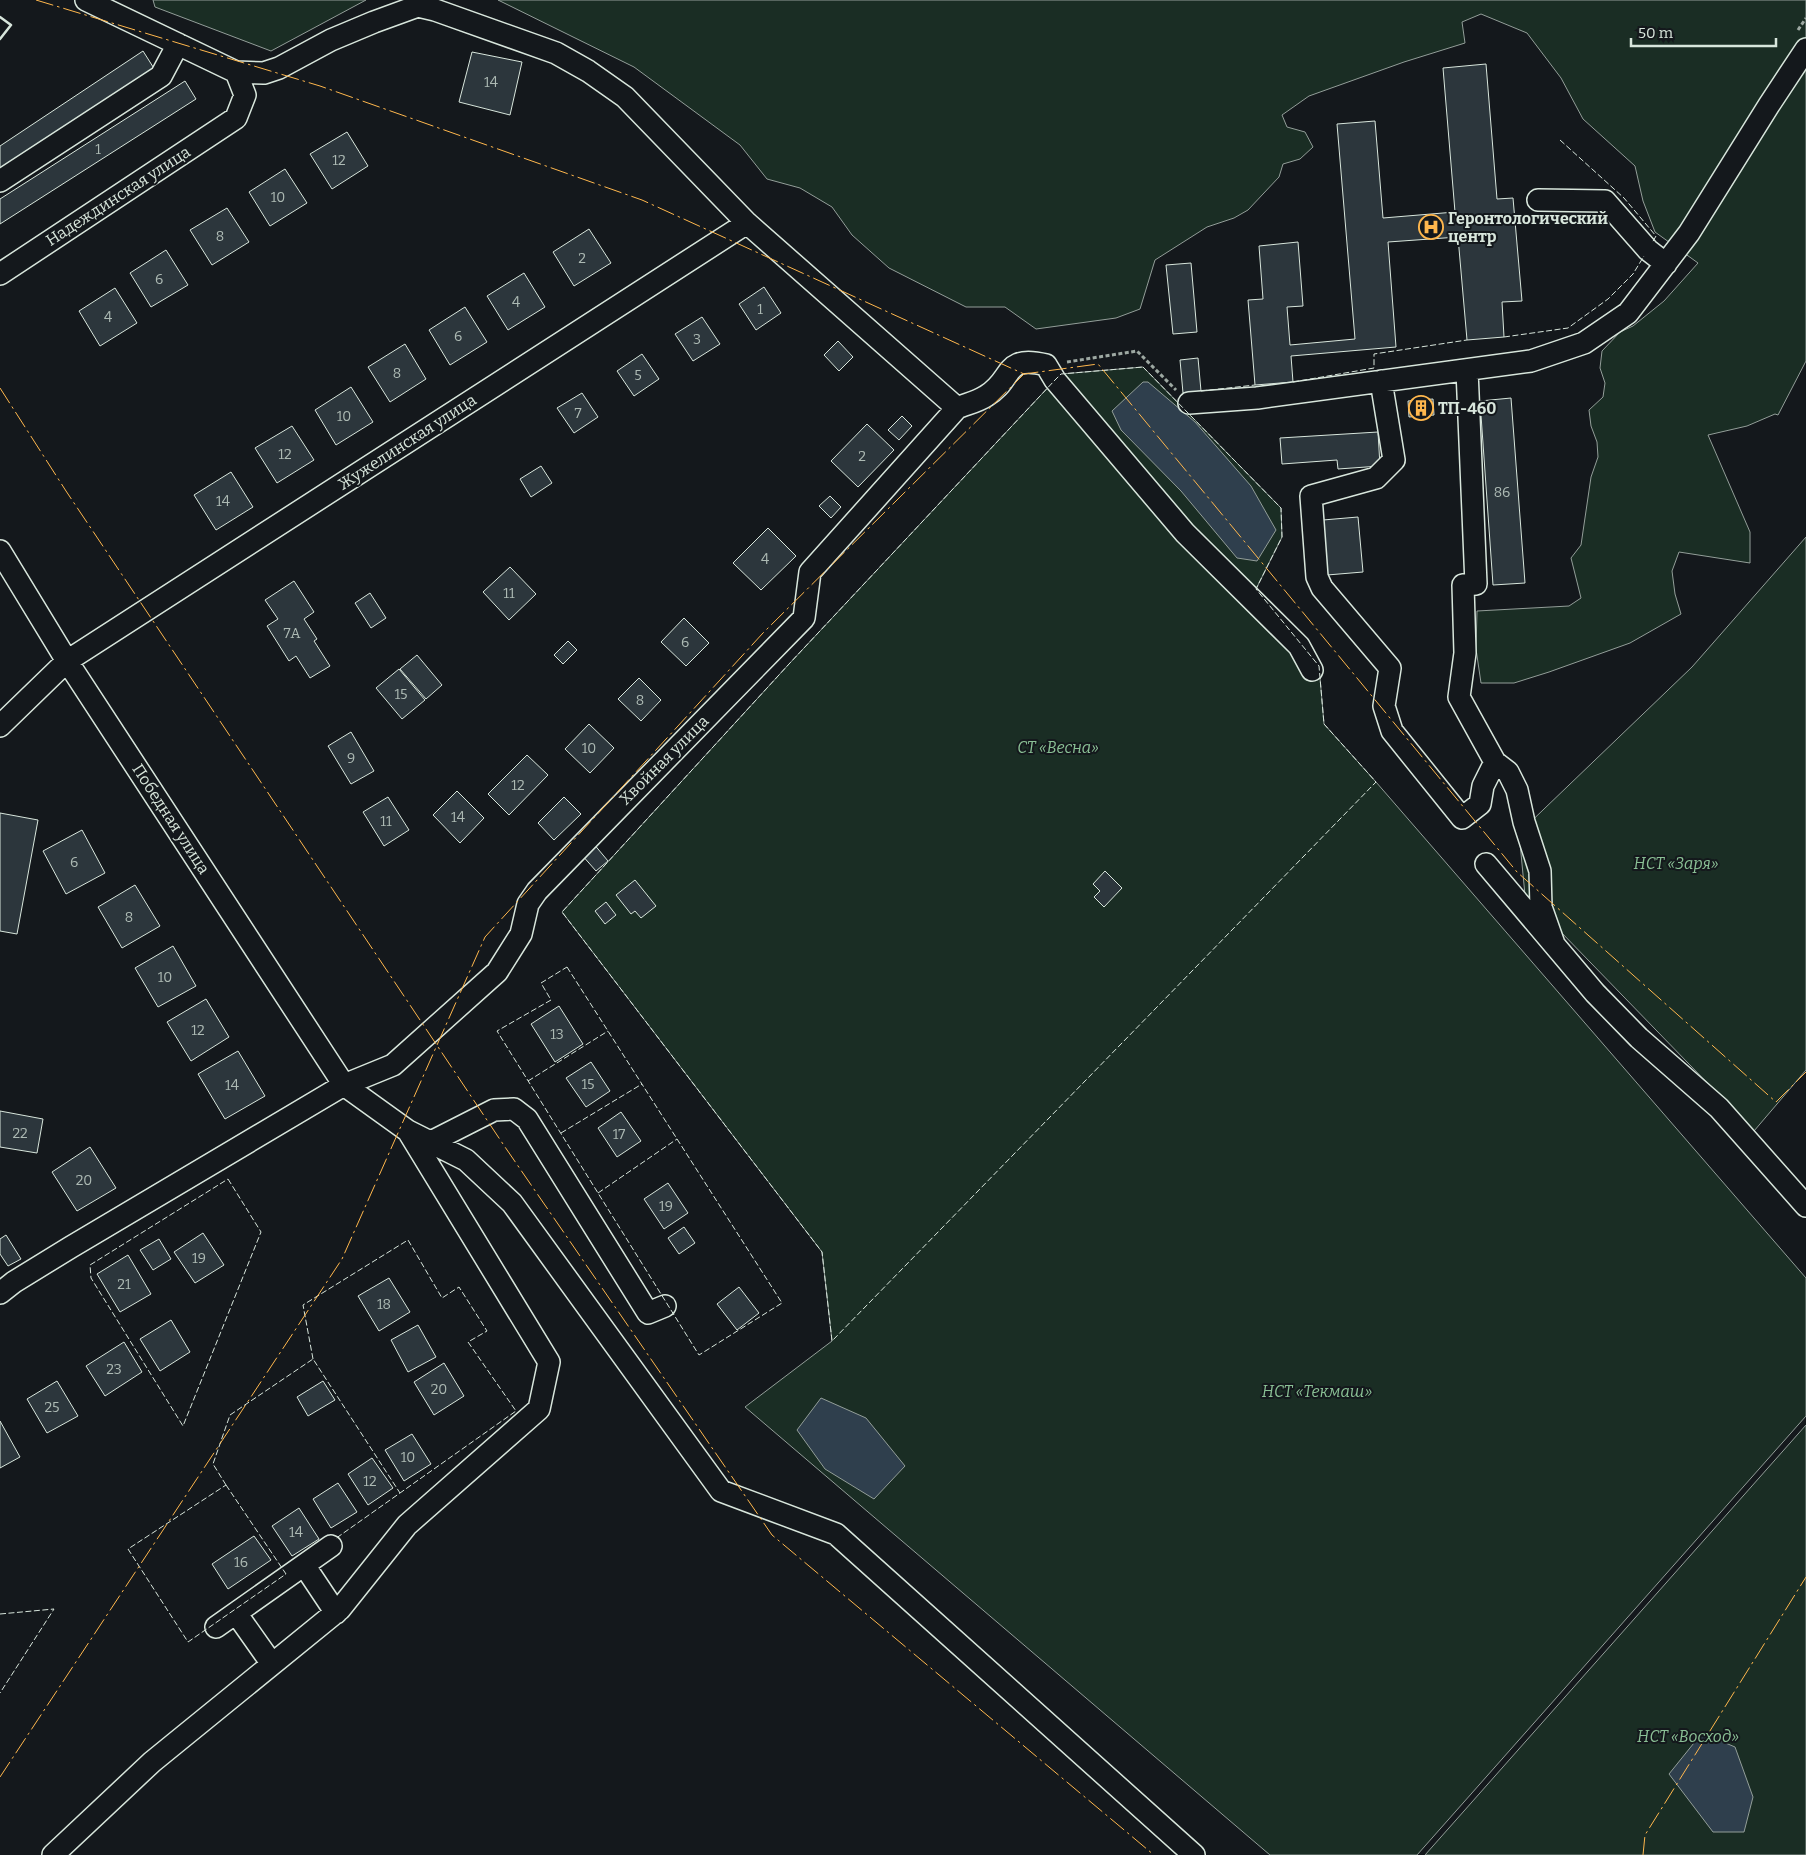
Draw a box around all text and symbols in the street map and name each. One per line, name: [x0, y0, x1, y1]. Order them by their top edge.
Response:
scale bar: [1631, 15, 1776, 47]
text: 50 m: [1638, 24, 1674, 42]
house number: 14: [484, 74, 498, 91]
house number: 1: [95, 141, 101, 158]
street label: Надеждинская улица: [42, 142, 194, 250]
house number: 12: [332, 152, 346, 169]
house number: 10: [271, 189, 285, 206]
place label: Геронтологический центр: [1448, 209, 1608, 246]
hospital icon: Геронтологический центр: [1418, 214, 1444, 240]
house number: 8: [216, 228, 224, 245]
house number: 2: [578, 250, 586, 267]
house number: 6: [155, 271, 163, 288]
house number: 4: [512, 294, 520, 311]
house number: 1: [757, 301, 763, 318]
house number: 4: [104, 309, 112, 326]
house number: 6: [454, 328, 462, 345]
house number: 3: [693, 331, 701, 348]
house number: 8: [393, 365, 401, 382]
house number: 5: [634, 367, 642, 384]
street label: Жужелинская улица: [334, 390, 480, 494]
building icon: ТП-460: [1408, 395, 1434, 421]
place label: ТП-460: [1438, 399, 1497, 418]
house number: 7: [574, 405, 582, 422]
house number: 10: [337, 408, 351, 425]
house number: 12: [278, 446, 292, 463]
house number: 2: [858, 448, 866, 465]
house number: 86: [1494, 484, 1510, 501]
house number: 14: [216, 493, 230, 510]
house number: 4: [761, 551, 769, 568]
house number: 11: [503, 585, 515, 602]
house number: 7А: [284, 625, 301, 642]
house number: 6: [681, 634, 689, 651]
house number: 15: [394, 686, 408, 703]
house number: 8: [636, 692, 644, 709]
street label: Хвойная улица: [615, 711, 713, 809]
park label: СТ «Весна»: [1017, 738, 1099, 757]
house number: 10: [582, 740, 596, 757]
house number: 9: [347, 750, 355, 767]
street label: Победная улица: [128, 760, 214, 878]
house number: 12: [511, 777, 525, 794]
house number: 14: [451, 809, 465, 826]
house number: 11: [380, 813, 392, 830]
house number: 6: [70, 854, 78, 871]
park label: НСТ «Заря»: [1634, 854, 1718, 873]
house number: 8: [125, 909, 133, 926]
house number: 10: [158, 969, 172, 986]
house number: 12: [191, 1022, 205, 1039]
house number: 13: [550, 1026, 564, 1043]
house number: 15: [581, 1076, 595, 1093]
house number: 14: [225, 1077, 239, 1094]
house number: 22: [12, 1125, 28, 1142]
house number: 17: [613, 1126, 625, 1143]
house number: 20: [76, 1172, 92, 1189]
house number: 19: [659, 1198, 673, 1215]
house number: 19: [192, 1250, 206, 1267]
house number: 21: [117, 1276, 131, 1293]
house number: 18: [377, 1296, 391, 1313]
house number: 23: [106, 1361, 122, 1378]
house number: 20: [431, 1381, 447, 1398]
park label: НСТ «Текмаш»: [1262, 1382, 1372, 1401]
house number: 25: [44, 1399, 60, 1416]
house number: 10: [401, 1449, 415, 1466]
house number: 12: [363, 1473, 377, 1490]
house number: 14: [289, 1524, 303, 1541]
house number: 16: [234, 1554, 248, 1571]
park label: НСТ «Восход»: [1637, 1727, 1739, 1746]

